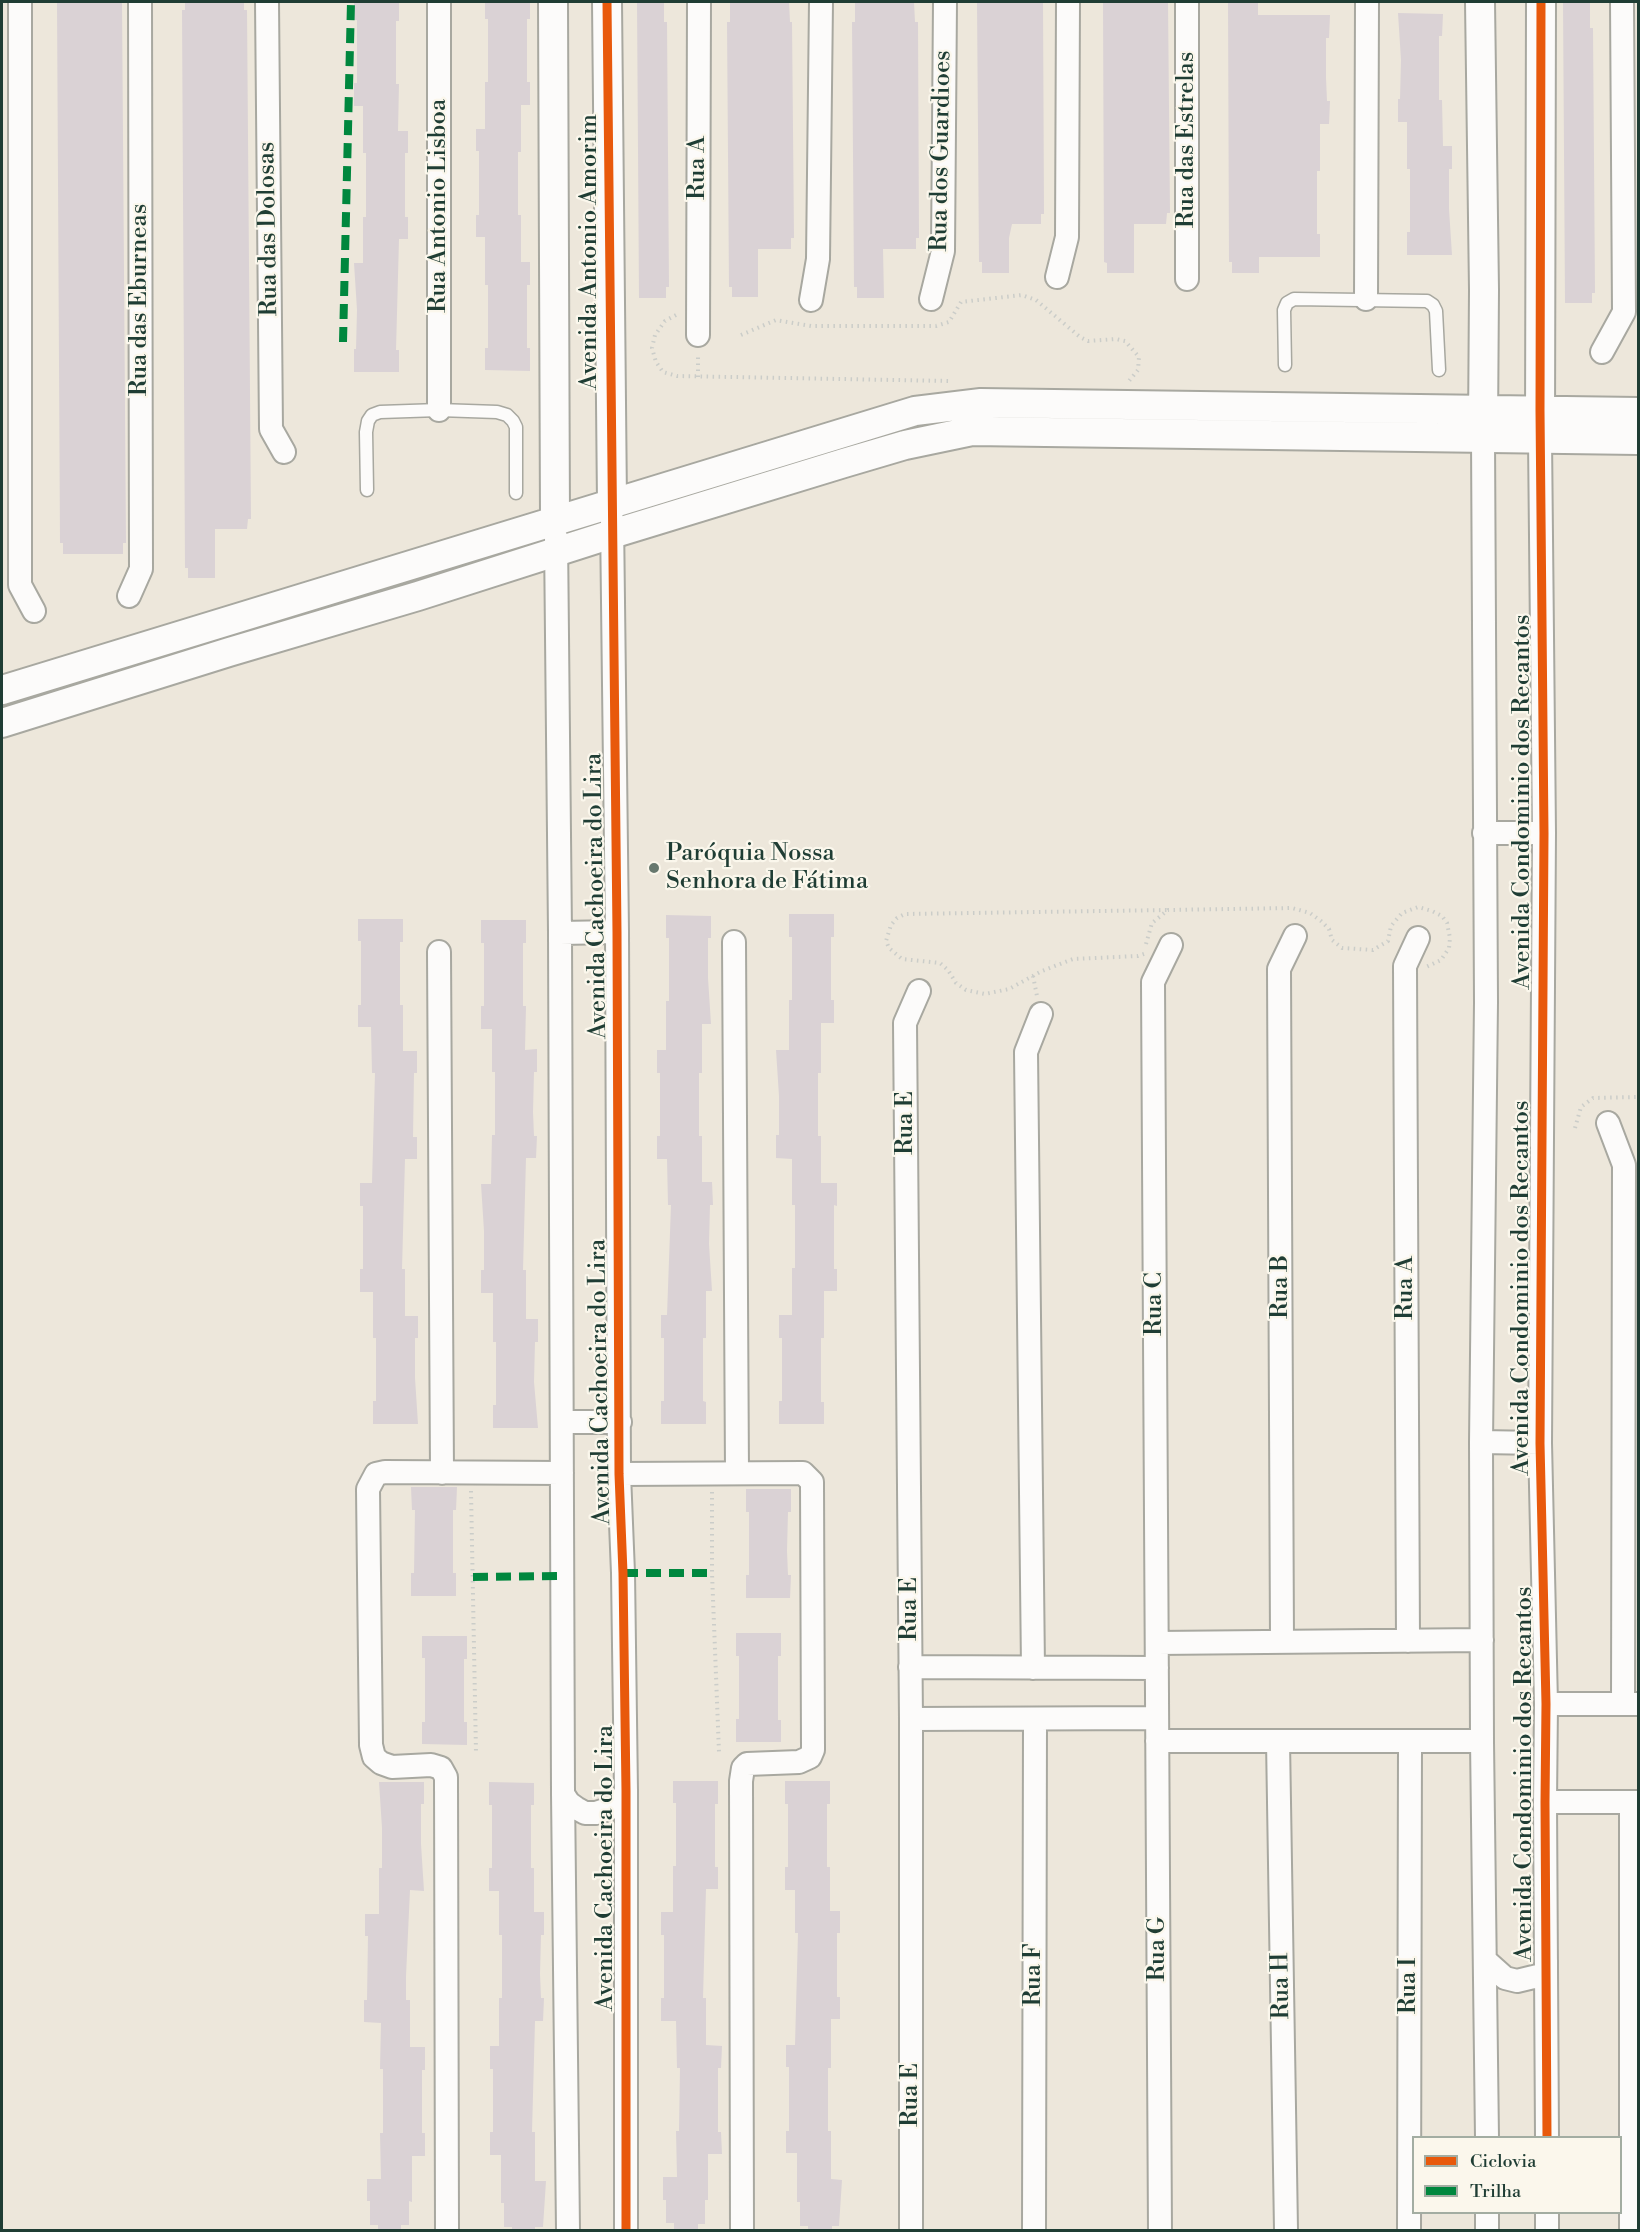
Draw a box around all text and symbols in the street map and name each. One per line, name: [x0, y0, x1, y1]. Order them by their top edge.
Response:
street label: Rua dos Guardioes: [926, 50, 958, 252]
street label: Rua das Estrelas: [1173, 52, 1201, 228]
street label: Rua Antonio Lisboa: [425, 99, 453, 313]
street label: Avenida Antonio Amorim: [576, 114, 604, 390]
street label: Rua A: [684, 136, 712, 200]
street label: Rua das Dolosas: [253, 142, 285, 316]
street label: Rua das Eburneas: [126, 204, 154, 396]
street label: Avenida Condominio dos Recantos: [1509, 615, 1537, 989]
street label: Avenida Cachoeira do Lira: [580, 753, 614, 1039]
place label: Paróquia Nossa Senhora de Fátima: [666, 840, 868, 896]
marker: Paróquia Nossa Senhora de Fátima: [647, 861, 661, 875]
street label: Rua E: [892, 1091, 920, 1155]
street label: Avenida Condominio dos Recantos: [1508, 1101, 1536, 1475]
street label: Avenida Cachoeira do Lira: [584, 1239, 618, 1525]
street label: Rua B: [1267, 1255, 1295, 1319]
street label: Rua A: [1392, 1256, 1420, 1320]
street label: Rua C: [1141, 1272, 1169, 1336]
street label: Rua E: [896, 1577, 924, 1641]
street label: Avenida Condominio dos Recantos: [1511, 1587, 1539, 1961]
street label: Avenida Cachoeira do Lira: [592, 1725, 620, 2011]
street label: Rua G: [1144, 1916, 1172, 1982]
street label: Rua F: [1020, 1943, 1048, 2007]
street label: Rua H: [1267, 1952, 1297, 2020]
street label: Rua I: [1395, 1958, 1423, 2014]
street label: Rua E: [897, 2063, 925, 2127]
legend: [1412, 2136, 1622, 2214]
text: Ciclovia: [1470, 2150, 1536, 2173]
text: Trilha: [1470, 2180, 1521, 2203]

